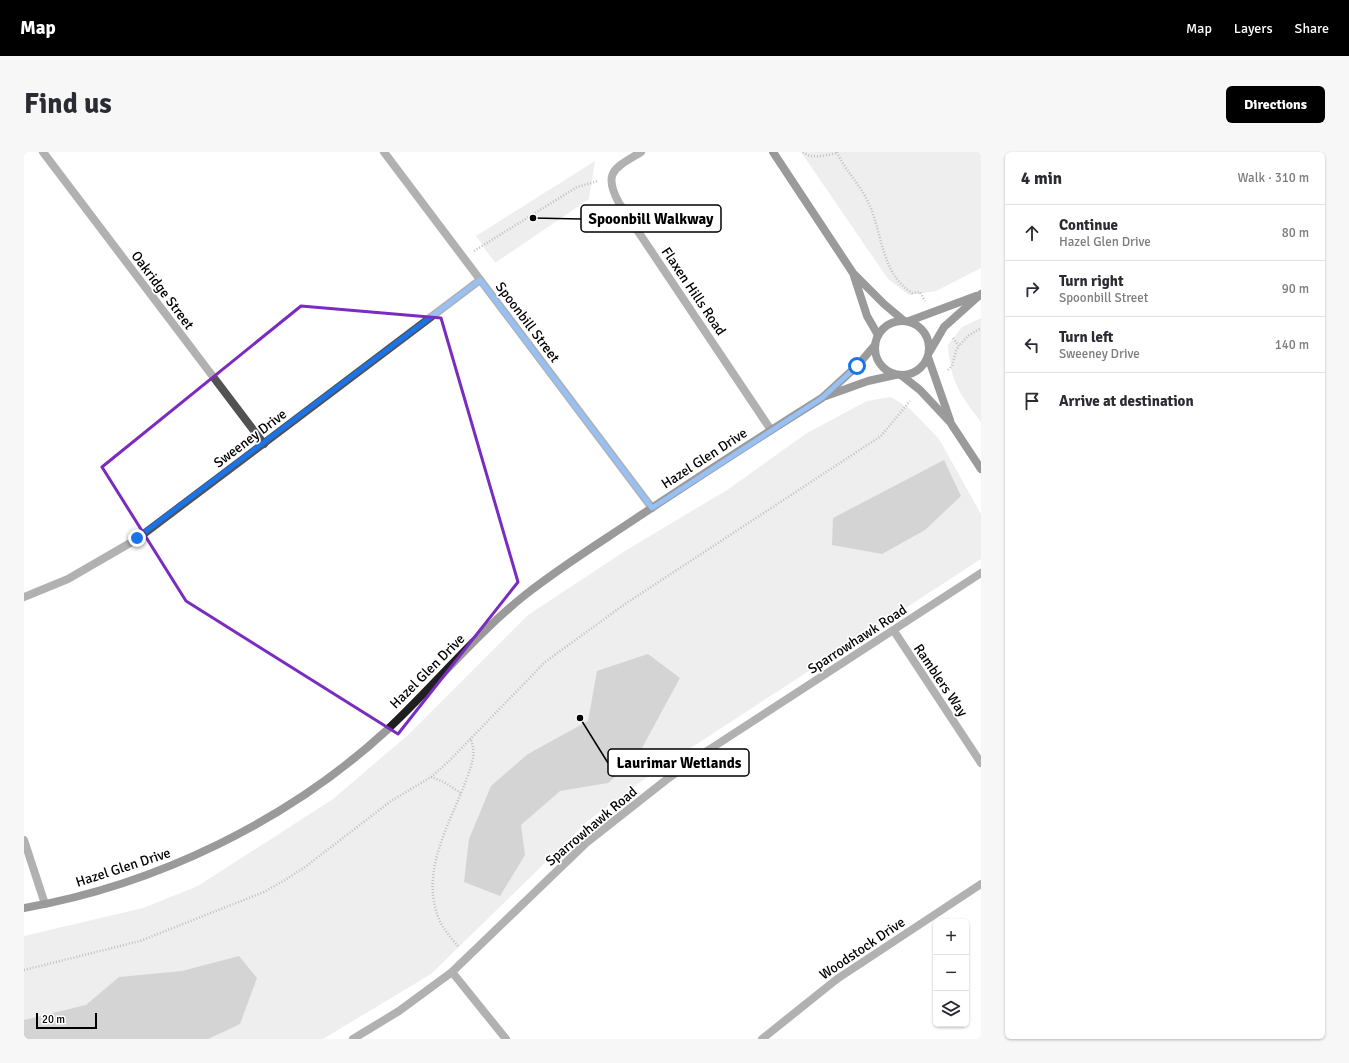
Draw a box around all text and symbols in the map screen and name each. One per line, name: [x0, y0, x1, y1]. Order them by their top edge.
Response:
text: Map: [20, 16, 56, 40]
text: Map: [1186, 20, 1212, 37]
text: Layers: [1234, 20, 1273, 37]
text: Share: [1295, 20, 1329, 37]
button: Directions: [1226, 86, 1325, 123]
text: Find us: [24, 87, 112, 121]
text: 4 min: [1021, 168, 1062, 189]
text: Walk · 310 m: [1238, 170, 1309, 186]
callout: Spoonbill Walkway: [581, 205, 721, 232]
text: Spoonbill Walkway: [589, 210, 714, 228]
text: Continue: [1059, 216, 1118, 234]
icon: ahead: [1021, 222, 1043, 244]
text: 80 m: [1282, 225, 1309, 241]
text: Hazel Glen Drive: [1059, 234, 1151, 250]
street label: Flaxen Hills Road: [658, 244, 729, 339]
street label: Oakridge Street: [128, 248, 198, 333]
text: Turn right: [1059, 272, 1124, 290]
icon: right: [1021, 278, 1043, 300]
street label: Spoonbill Street: [492, 279, 563, 366]
text: 90 m: [1282, 281, 1309, 297]
text: Spoonbill Street: [1059, 290, 1148, 306]
text: Turn left: [1059, 328, 1113, 346]
icon: left: [1021, 334, 1043, 356]
text: 140 m: [1275, 337, 1309, 353]
text: Sweeney Drive: [1059, 346, 1140, 362]
route start: [848, 357, 866, 375]
icon: arrive: [1021, 390, 1043, 412]
text: Arrive at destination: [1059, 392, 1194, 410]
street label: Sweeney Drive: [210, 405, 290, 471]
street label: Hazel Glen Drive: [658, 424, 750, 492]
route end: [128, 529, 146, 547]
street label: Sparrowhawk Road: [805, 601, 910, 678]
street label: Hazel Glen Drive: [386, 630, 468, 712]
street label: Ramblers Way: [910, 641, 971, 720]
callout: Laurimar Wetlands: [608, 749, 749, 776]
text: Laurimar Wetlands: [617, 754, 742, 772]
street label: Sparrowhawk Road: [542, 783, 641, 870]
street label: Hazel Glen Drive: [74, 844, 173, 891]
street label: Woodstock Drive: [816, 914, 908, 983]
map controls: [933, 919, 969, 1027]
button: +: [933, 919, 969, 955]
button: −: [933, 955, 969, 991]
button: layers: [933, 991, 969, 1027]
scale bar: [36, 1011, 97, 1030]
text: 20 m: [42, 1013, 65, 1026]

